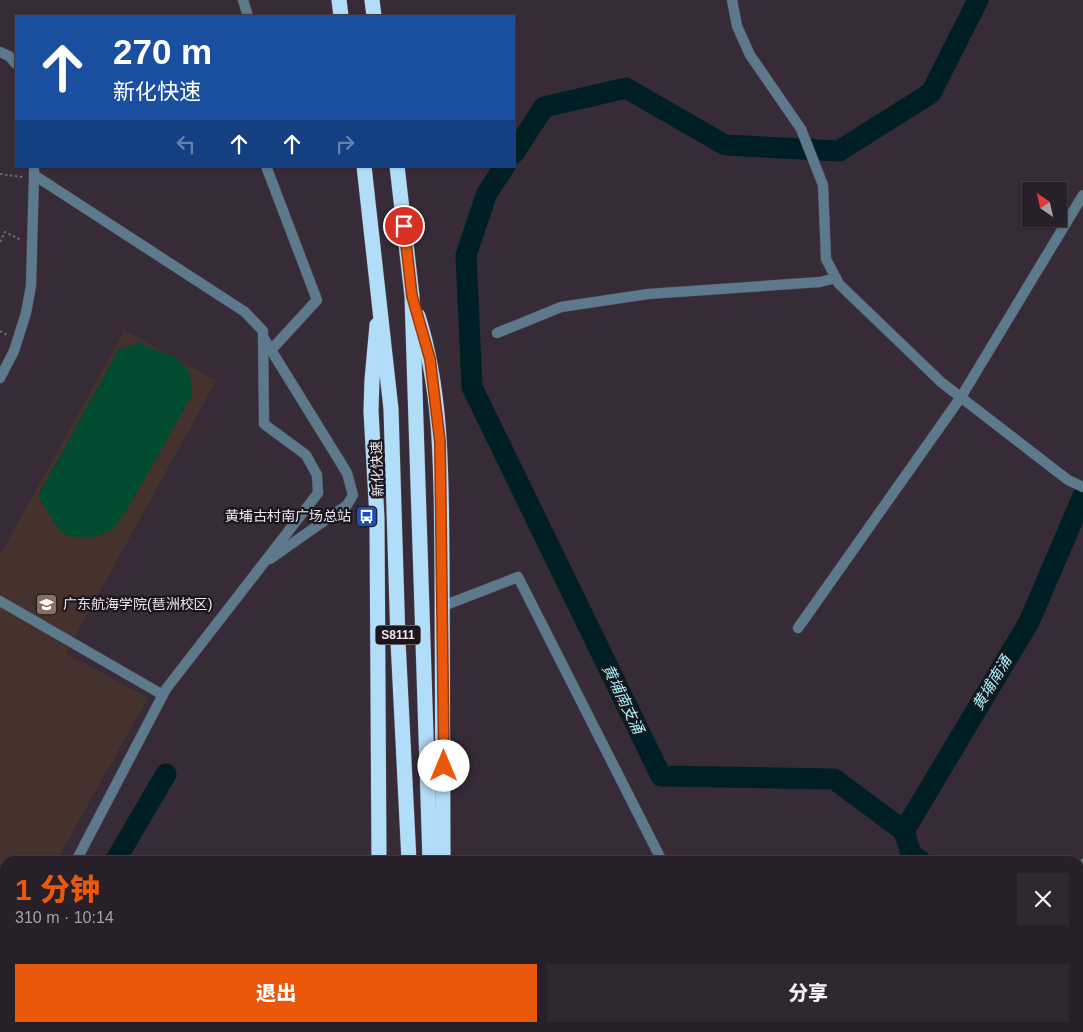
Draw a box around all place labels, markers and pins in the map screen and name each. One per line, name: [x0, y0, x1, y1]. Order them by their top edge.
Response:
pin: [383, 205, 425, 247]
bus stop icon: 黄埔古村南广场总站: [355, 504, 379, 528]
place label: 黄埔古村南广场总站: [225, 508, 351, 524]
school or university icon: 广东航海学院(琶洲校区): [35, 592, 59, 616]
place label: 广东航海学院(琶洲校区): [63, 596, 212, 612]

